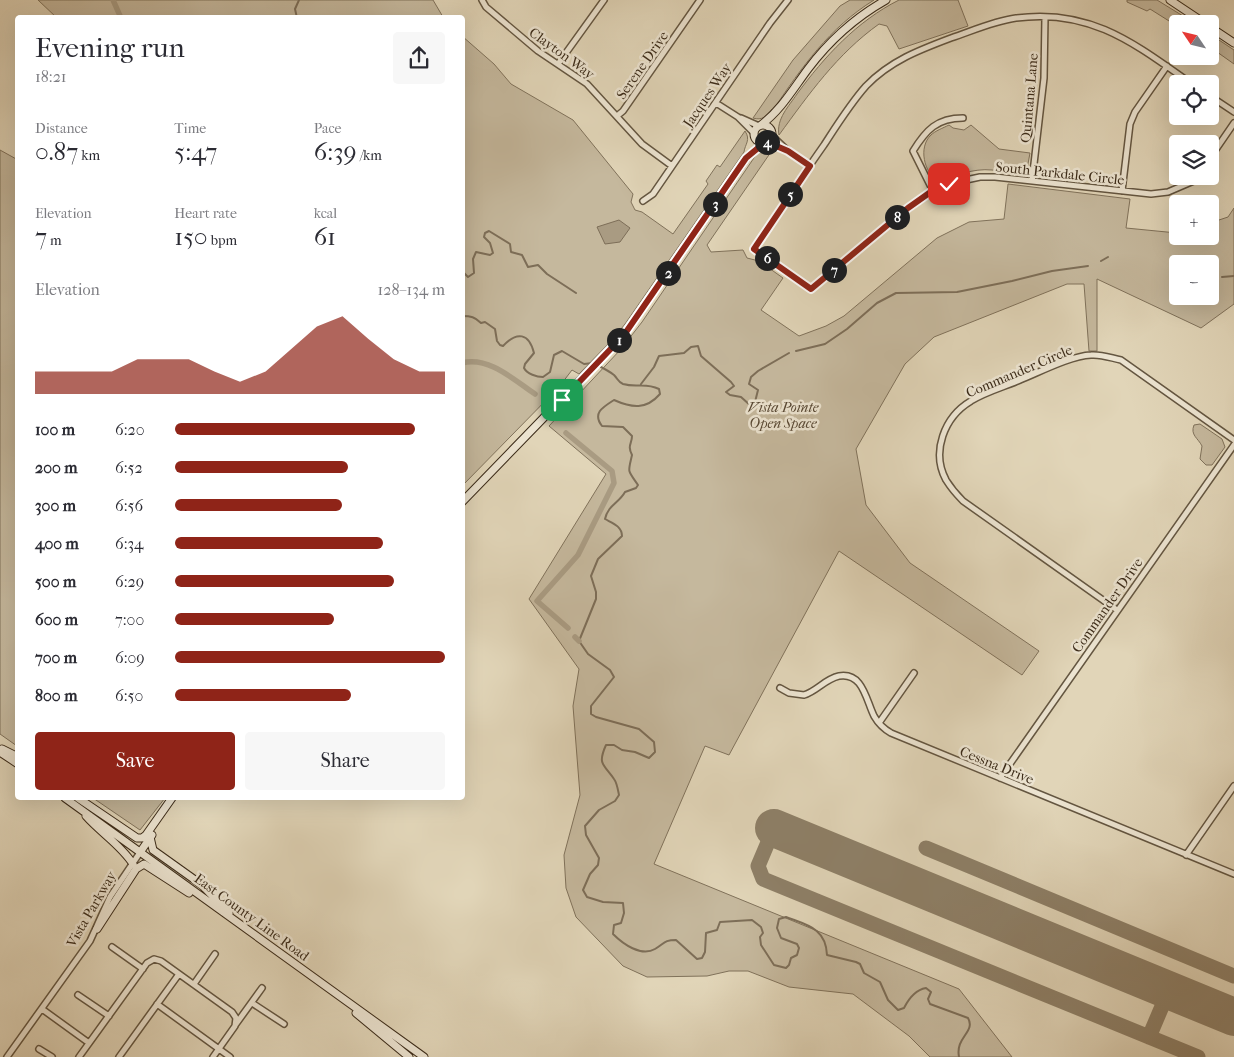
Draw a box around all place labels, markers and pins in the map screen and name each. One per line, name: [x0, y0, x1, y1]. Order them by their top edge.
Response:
pin: 4: [754, 130, 780, 154]
pin: [928, 163, 970, 205]
pin: 5: [778, 182, 802, 206]
pin: 3: [702, 192, 728, 216]
pin: 8: [884, 204, 910, 230]
pin: 6: [754, 246, 780, 270]
pin: 7: [822, 258, 846, 282]
pin: 2: [656, 260, 680, 286]
pin: 1: [606, 328, 632, 352]
pin: [541, 379, 583, 421]

